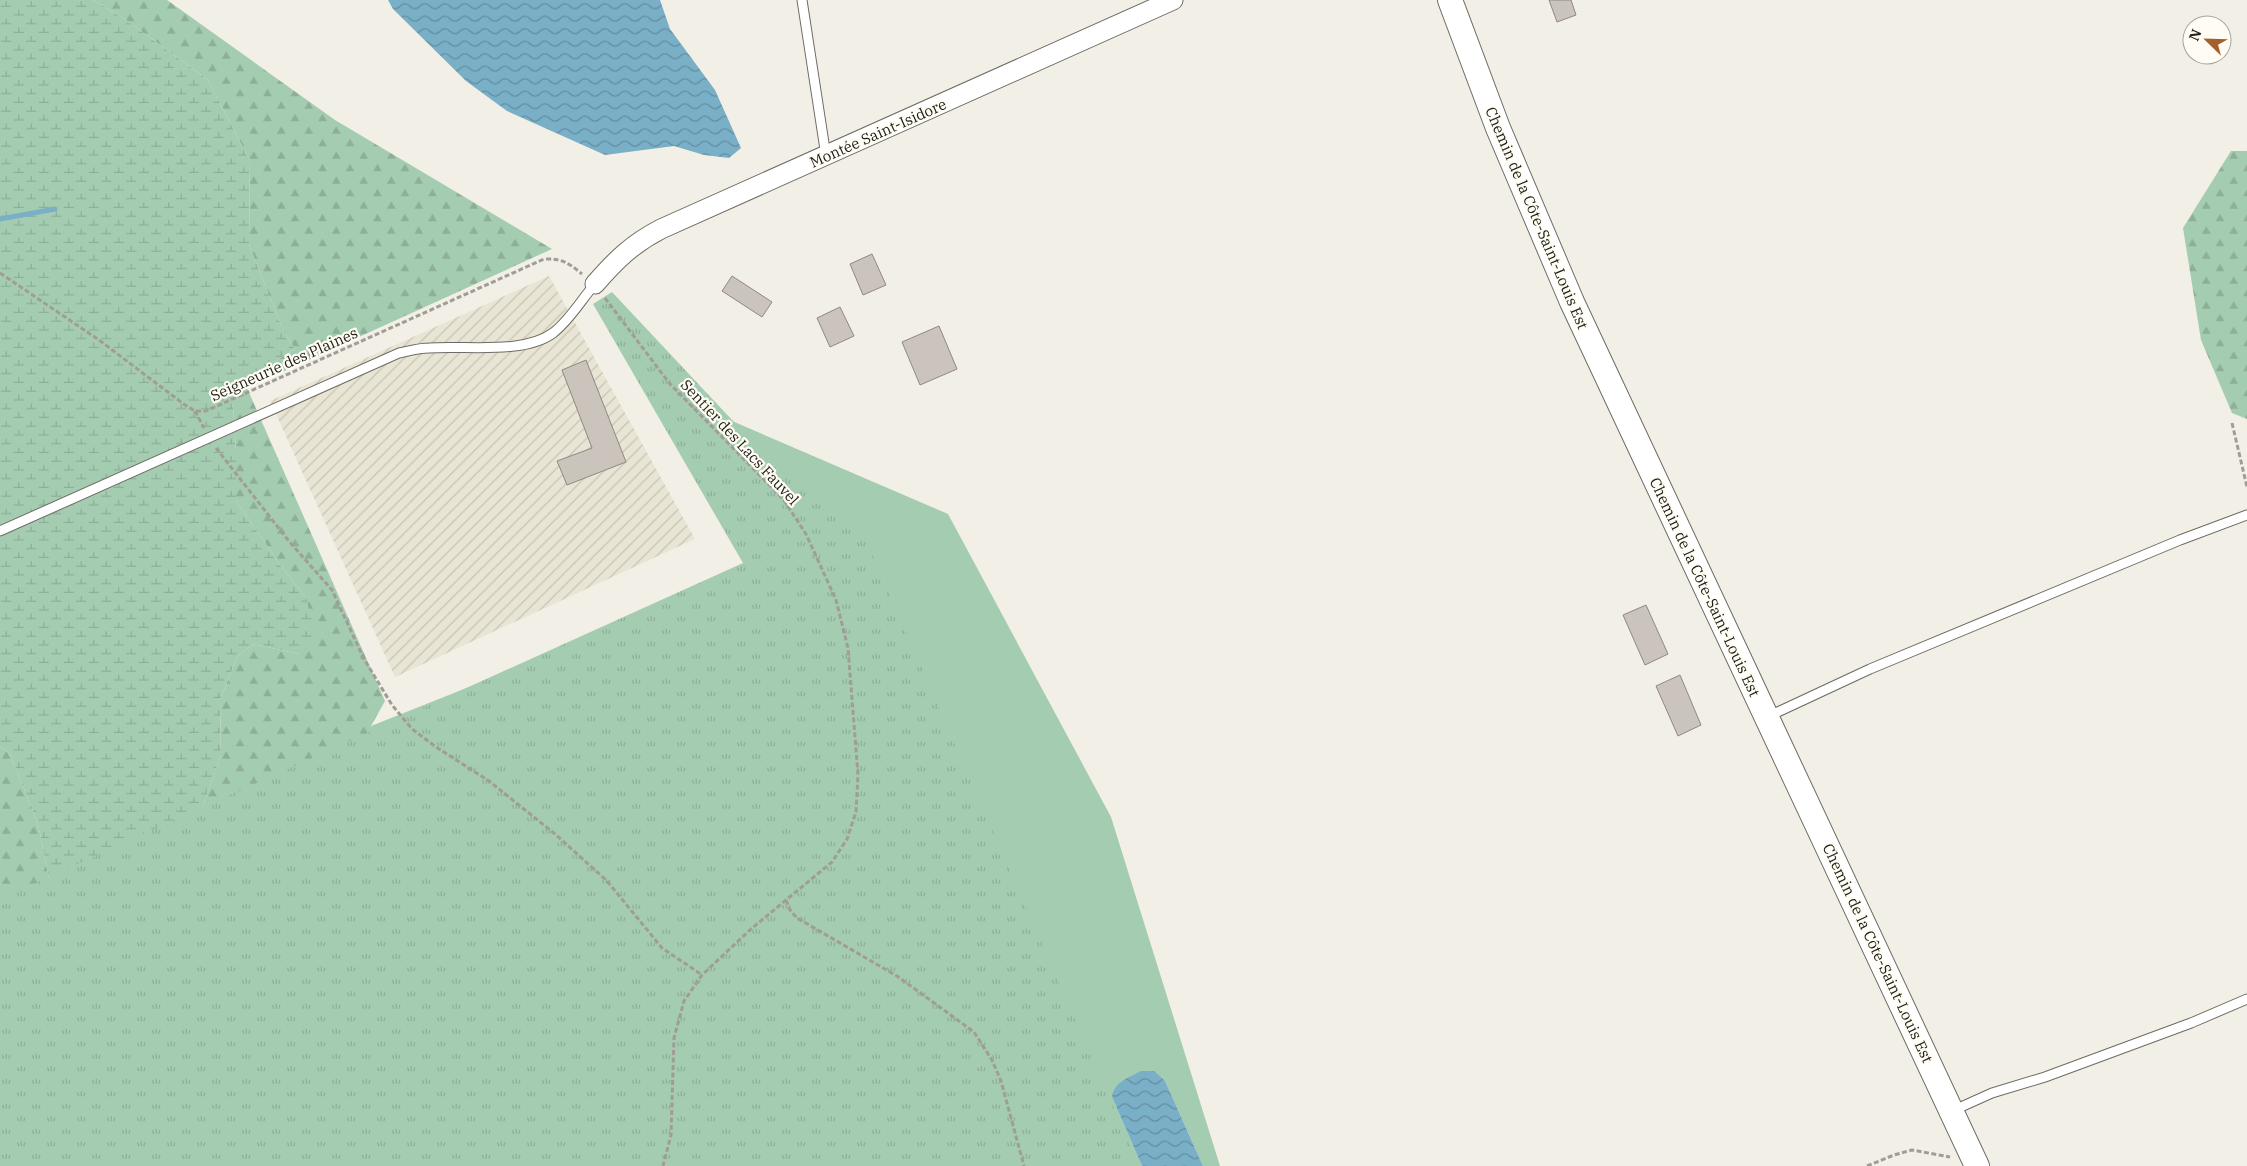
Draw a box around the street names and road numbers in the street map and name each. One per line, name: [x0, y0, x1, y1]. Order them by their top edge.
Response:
street label: Montée Saint-Isidore: [807, 94, 949, 172]
street label: Chemin de la Côte-Saint-Louis Est: [1481, 104, 1593, 332]
street label: Seigneurie des Plaines: [207, 323, 361, 405]
street label: Sentier des Lacs Fauvel: [677, 375, 803, 509]
street label: Chemin de la Côte-Saint-Louis Est: [1646, 474, 1764, 700]
street label: Chemin de la Côte-Saint-Louis Est: [1819, 840, 1937, 1066]

